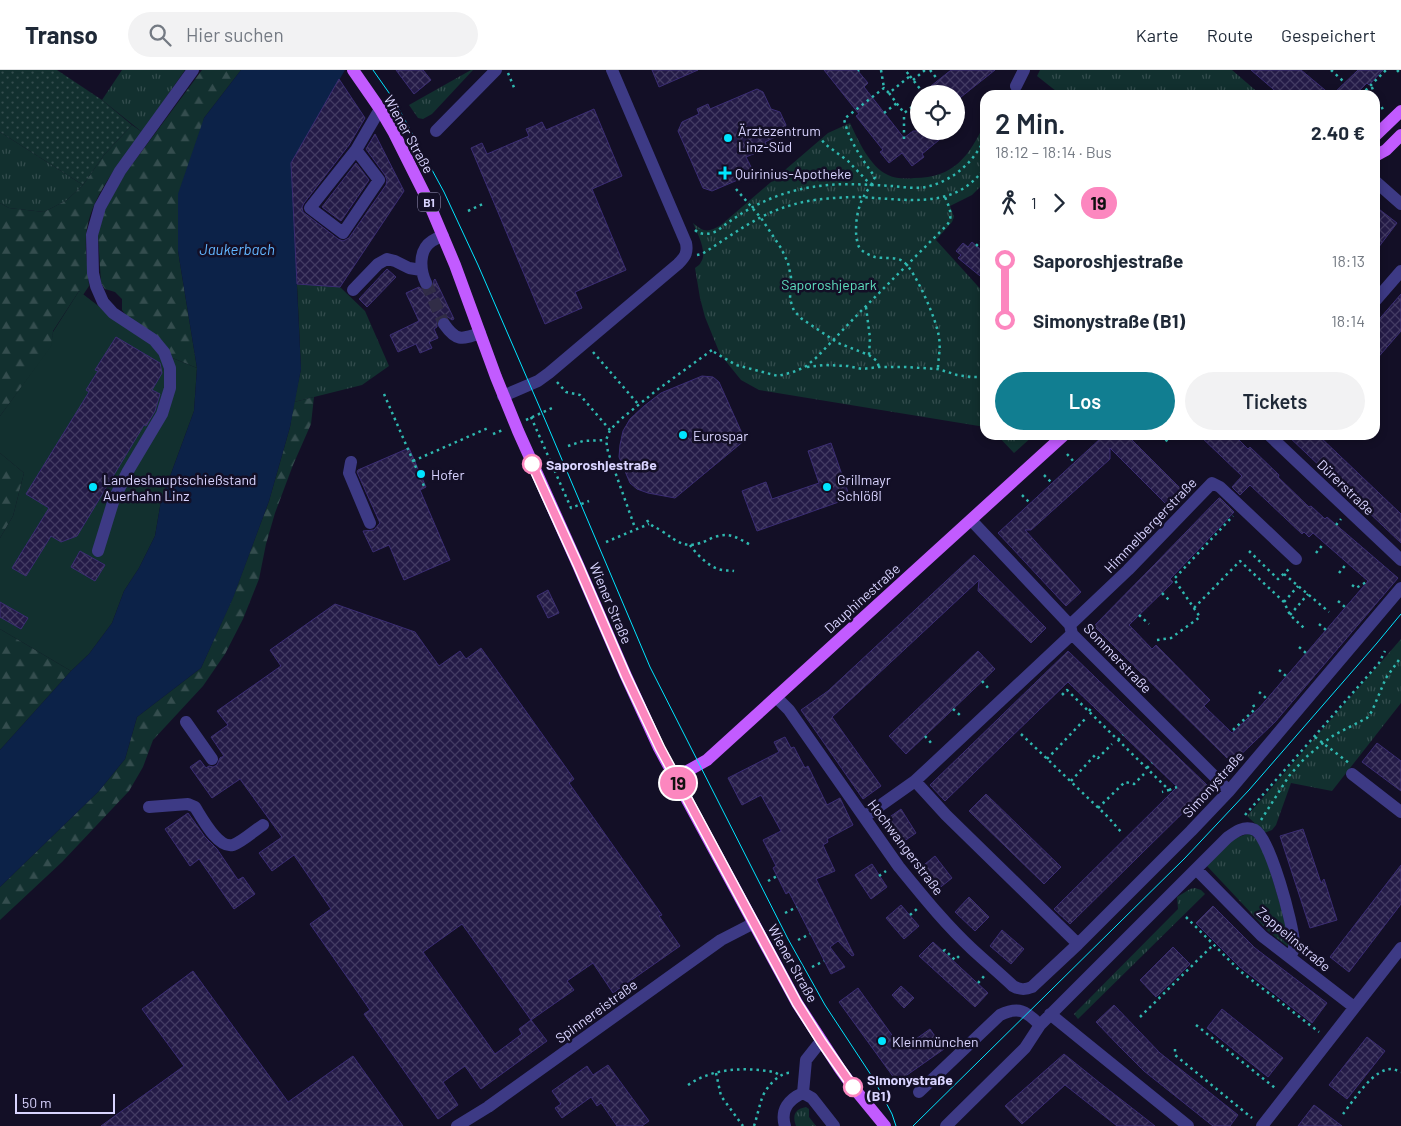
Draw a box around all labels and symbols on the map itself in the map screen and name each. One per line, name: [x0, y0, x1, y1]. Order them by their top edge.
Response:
street label: Wiener Straße: [381, 92, 437, 176]
place label: Ärztezentrum Linz-Süd: [738, 122, 821, 155]
marker: Ärztezentrum Linz-Süd: [722, 132, 734, 144]
place label: Quirinius-Apotheke: [735, 165, 852, 182]
marker: Quirinius-Apotheke: [719, 167, 731, 179]
road number: B1: [418, 192, 440, 212]
water label: Jaukerbach: [199, 240, 275, 258]
park label: Saporoshjepark: [781, 276, 877, 293]
place label: Eurospar: [693, 427, 748, 444]
marker: Eurospar: [677, 429, 689, 441]
marker: Saporoshjestraße: [522, 454, 542, 474]
place label: Saporoshjestraße: [546, 456, 657, 473]
street label: Dürerstraße: [1314, 456, 1378, 518]
place label: Hofer: [431, 466, 465, 483]
marker: Hofer: [415, 468, 427, 480]
place label: Landeshauptschießstand Auerhahn Linz: [103, 471, 256, 504]
place label: Grillmayr Schlößl: [837, 471, 891, 504]
street label: Himmelbergerstraße: [1100, 474, 1200, 576]
marker: Landeshauptschießstand Auerhahn Linz: [87, 481, 99, 493]
marker: Grillmayr Schlößl: [821, 481, 833, 493]
street label: Wiener Straße: [586, 560, 636, 646]
street label: Dauphinestraße: [821, 560, 903, 636]
street label: Sommerstraße: [1080, 619, 1156, 697]
street label: Simonystraße: [1179, 747, 1247, 821]
line badge: 19: [656, 767, 700, 799]
street label: Hochwangerstraße: [864, 796, 948, 898]
street label: Zeppelinstraße: [1253, 903, 1335, 975]
street label: Wiener Straße: [765, 921, 821, 1005]
street label: Spinnereistraße: [552, 976, 640, 1046]
place label: Kleinmünchen: [892, 1033, 979, 1050]
marker: Kleinmünchen: [876, 1035, 888, 1047]
place label: Simonystraße (B1): [866, 1071, 953, 1104]
marker: Simonystraße (B1): [843, 1077, 863, 1097]
scale bar: [15, 1091, 115, 1114]

